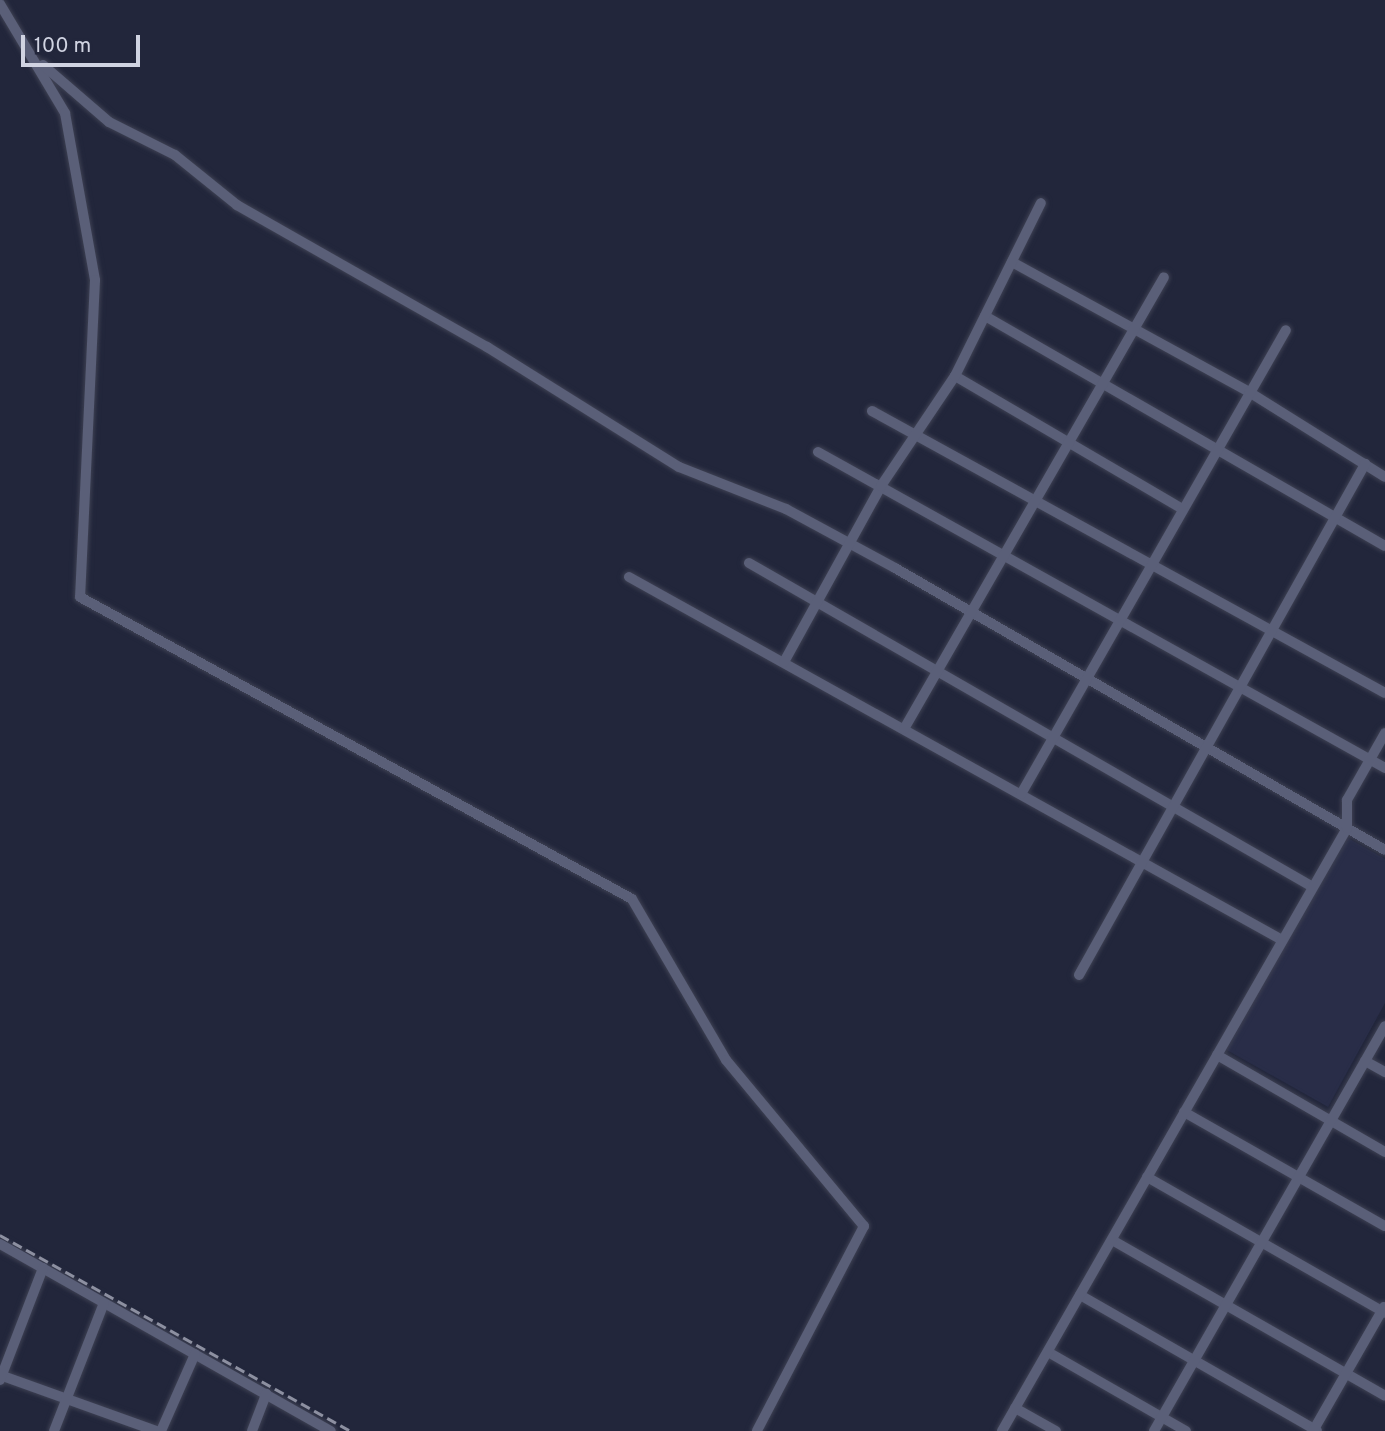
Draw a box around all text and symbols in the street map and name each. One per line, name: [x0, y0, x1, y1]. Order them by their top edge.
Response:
scale bar: [24, 21, 144, 65]
text: 100 m: [34, 33, 91, 60]

